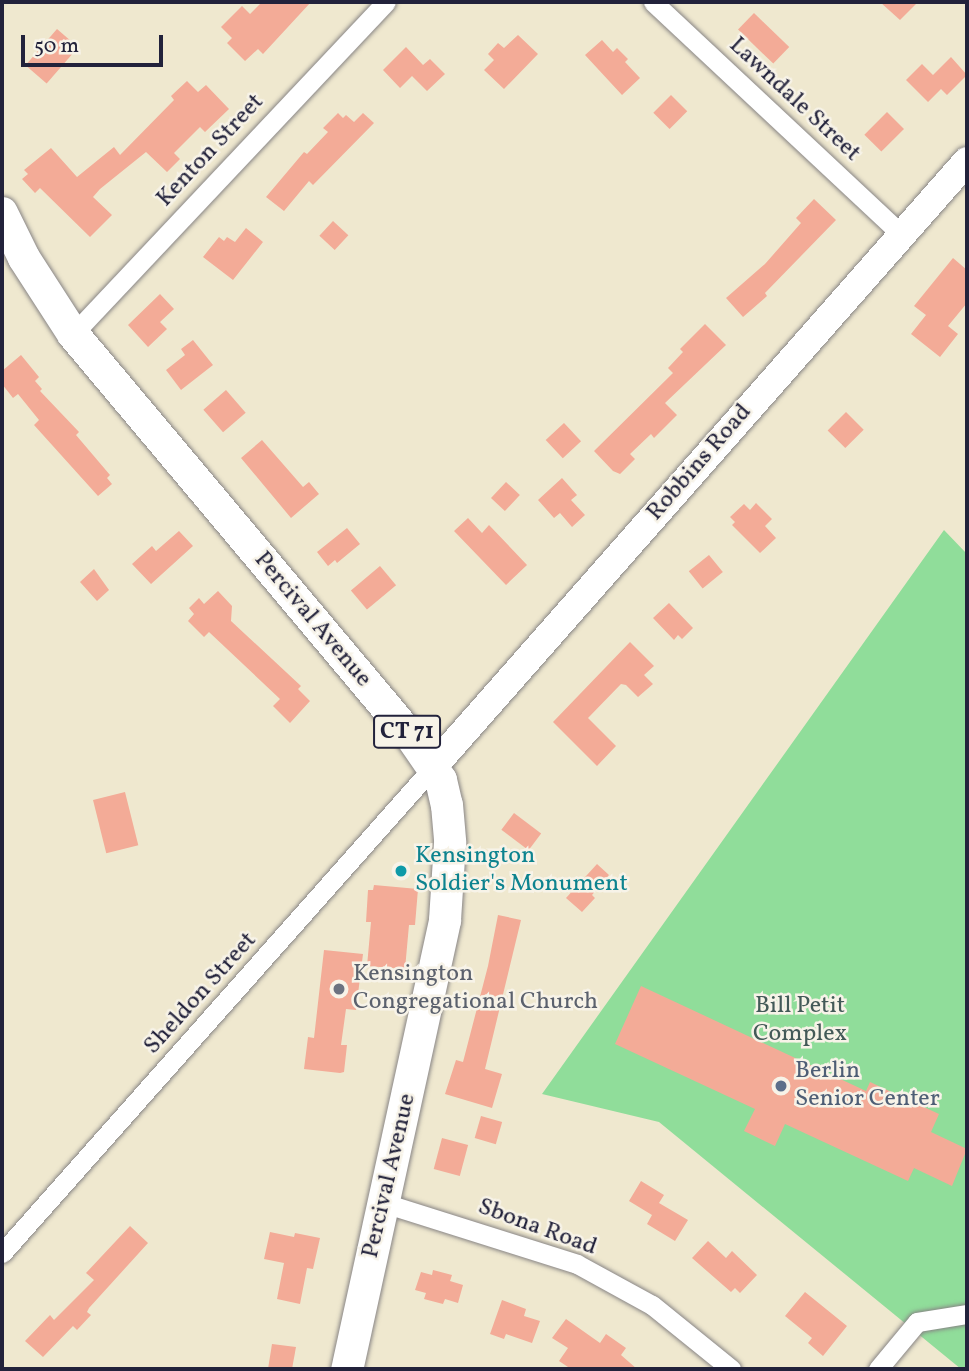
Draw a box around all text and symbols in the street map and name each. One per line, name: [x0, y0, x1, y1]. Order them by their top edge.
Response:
scale bar: [24, 21, 166, 65]
text: 50 m: [34, 32, 79, 61]
street label: Lawndale Street: [722, 32, 866, 168]
street label: Kenton Street: [151, 89, 271, 213]
street label: Robbins Road: [641, 399, 759, 527]
street label: Percival Avenue: [247, 546, 377, 694]
road number: CT 71: [372, 712, 442, 752]
place label: Kensington Soldier's Monument: [415, 843, 628, 899]
marker: Kensington Soldier's Monument: [393, 863, 409, 879]
street label: Sheldon Street: [139, 927, 263, 1061]
place label: Kensington Congregational Church: [353, 961, 598, 1017]
marker: Kensington Congregational Church: [331, 981, 347, 997]
park label: Bill Petit Complex: [753, 993, 847, 1049]
place label: Berlin Senior Center: [795, 1058, 940, 1114]
marker: Berlin Senior Center: [773, 1078, 789, 1094]
street label: Percival Avenue: [357, 1091, 423, 1261]
street label: Sbona Road: [474, 1193, 600, 1263]

